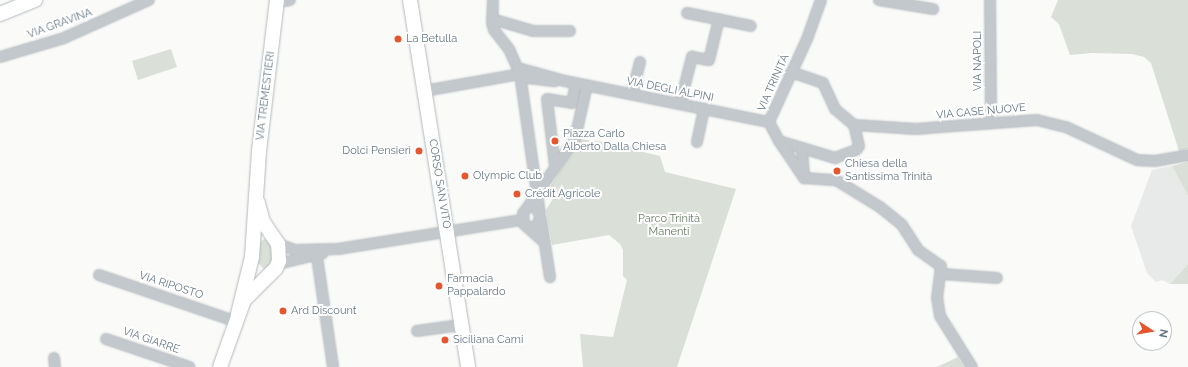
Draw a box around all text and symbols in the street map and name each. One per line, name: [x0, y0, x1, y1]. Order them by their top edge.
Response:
street label: VIA GRAVINA: [26, 6, 94, 42]
street label: VIA NAPOLI: [971, 31, 985, 91]
place label: La Betulla: [406, 32, 457, 46]
marker: La Betulla: [393, 34, 403, 44]
street label: VIA TREMESTIERI: [254, 51, 278, 141]
street label: VIA TRINITÀ: [755, 52, 793, 114]
street label: VIA DEGLI ALPINI: [625, 75, 715, 105]
street label: VIA CASE NUOVE: [935, 101, 1027, 123]
place label: Piazza Carlo Alberto Dalla Chiesa: [563, 128, 666, 154]
marker: Piazza Carlo Alberto Dalla Chiesa: [550, 136, 560, 146]
street label: CORSO SAN VITO: [425, 138, 453, 230]
place label: Dolci Pensieri: [342, 144, 411, 158]
marker: Dolci Pensieri: [414, 146, 424, 156]
place label: Chiesa della Santissima Trinità: [845, 158, 933, 184]
marker: Chiesa della Santissima Trinità: [832, 166, 842, 176]
place label: Olympic Club: [473, 169, 542, 183]
marker: Olympic Club: [460, 171, 470, 181]
place label: Crédit Agricole: [525, 187, 601, 201]
marker: Crédit Agricole: [512, 189, 522, 199]
park label: Parco Trinità Manenti: [638, 213, 700, 239]
street label: VIA RIPOSTO: [137, 269, 205, 303]
place label: Farmacia Pappalardo: [447, 273, 505, 299]
marker: Farmacia Pappalardo: [434, 281, 444, 291]
place label: Ard Discount: [291, 304, 356, 318]
marker: Ard Discount: [278, 306, 288, 316]
north arrow: [1132, 311, 1172, 351]
street label: VIA GIARRE: [121, 325, 181, 357]
text: N: [1156, 328, 1170, 339]
place label: Siciliana Carni: [453, 333, 523, 347]
marker: Siciliana Carni: [440, 335, 450, 345]

